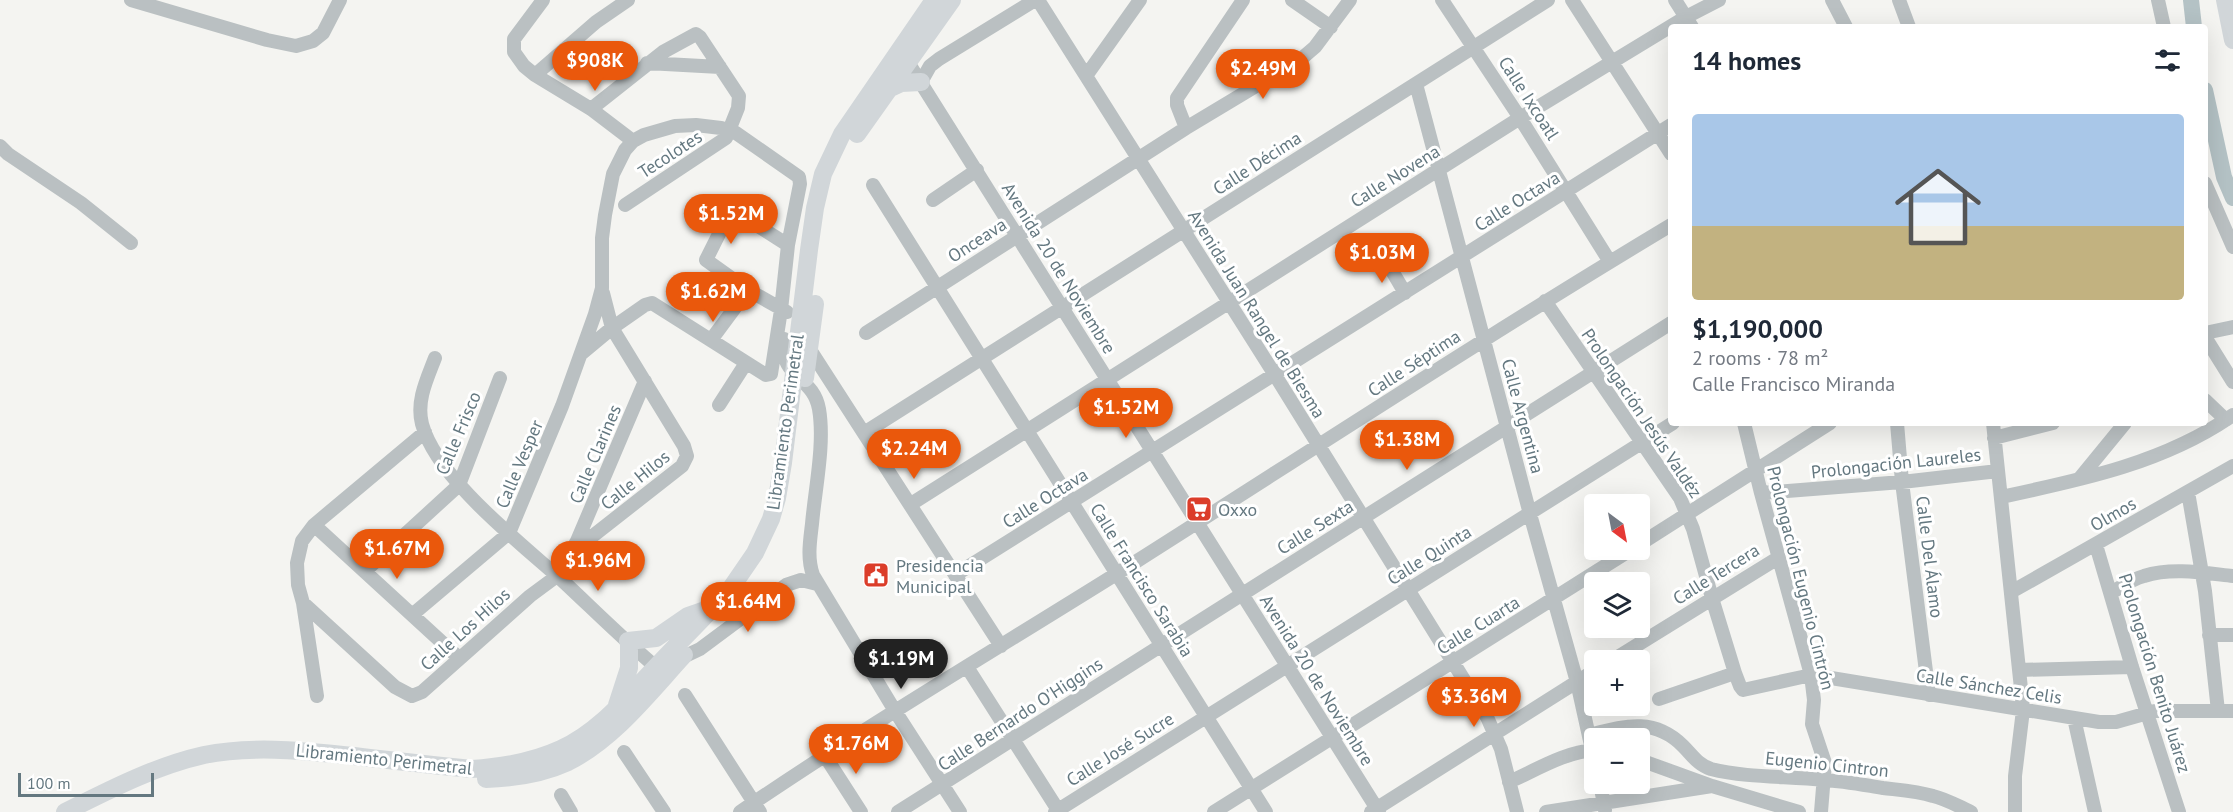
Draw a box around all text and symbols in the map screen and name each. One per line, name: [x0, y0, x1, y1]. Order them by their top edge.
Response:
pin: $908K: [553, 41, 637, 92]
text: 14 homes: [1692, 44, 1801, 77]
icon: filters: [2151, 44, 2184, 77]
text: $908K: [566, 47, 624, 73]
pin: $2.49M: [1214, 49, 1312, 100]
street label: Calle Ixcoatl: [1493, 52, 1565, 145]
text: $2.49M: [1230, 55, 1296, 81]
street label: Tecolotes: [634, 125, 706, 183]
street label: Calle Décima: [1209, 126, 1305, 200]
street label: Calle Novena: [1346, 139, 1444, 213]
icon: home: [1884, 153, 1992, 261]
street label: Calle Octava: [1470, 166, 1564, 236]
street label: Avenida 20 de Noviembre: [997, 178, 1121, 358]
pin: $1.52M: [682, 194, 780, 245]
text: $1.52M: [698, 200, 764, 226]
street label: Avenida Juan Rangel de Biesma: [1183, 205, 1331, 423]
street label: Onceava: [943, 213, 1011, 267]
pin: $1.03M: [1333, 233, 1431, 284]
text: $1.03M: [1349, 239, 1415, 265]
pin: $1.62M: [664, 272, 762, 323]
text: $1.62M: [680, 278, 746, 304]
text: $1,190,000: [1692, 312, 1823, 345]
street label: Calle Séptima: [1363, 324, 1465, 402]
street label: Prolongación Jesús Valdéz: [1577, 324, 1707, 502]
street label: Libramiento Perimetral: [761, 332, 809, 511]
text: 2 rooms · 78 m²: [1692, 345, 1828, 371]
street label: Calle Argentina: [1497, 356, 1549, 476]
text: Calle Francisco Miranda: [1692, 371, 1895, 397]
street label: Calle Frisco: [430, 388, 486, 478]
pin: $1.52M: [1077, 388, 1175, 439]
text: $1.52M: [1093, 394, 1159, 420]
street label: Calle Clarines: [564, 401, 626, 507]
street label: Calle Vesper: [490, 416, 548, 512]
pin: $1.38M: [1358, 420, 1456, 471]
text: $1.38M: [1374, 426, 1440, 452]
pin: $2.24M: [865, 429, 963, 480]
text: $2.24M: [881, 435, 947, 461]
street label: Prolongación Laureles: [1810, 443, 1982, 483]
street label: Calle Hilos: [596, 445, 674, 515]
street label: Calle Octava: [998, 463, 1092, 533]
street label: Prolongación Eugenio Cintrón: [1762, 464, 1840, 692]
street label: Olmos: [2086, 492, 2140, 536]
supermarket icon: Oxxo: [1184, 494, 1214, 524]
street label: Calle Sexta: [1272, 494, 1358, 560]
north arrow: [1584, 494, 1650, 560]
map controls: [1584, 494, 1650, 794]
street label: Calle Del Álamo: [1911, 495, 1949, 619]
place label: Oxxo: [1218, 498, 1257, 521]
street label: Calle Francisco Sarabia: [1085, 499, 1199, 661]
street label: Calle Quinta: [1383, 520, 1475, 590]
pin: $1.67M: [348, 529, 446, 580]
text: $1.67M: [364, 535, 430, 561]
street label: Calle Tercera: [1668, 538, 1764, 610]
pin: $1.96M: [549, 541, 647, 592]
text: $1.96M: [565, 547, 631, 573]
place label: Presidencia Municipal: [896, 554, 984, 598]
public building icon: Presidencia Municipal: [861, 560, 891, 590]
street label: Prolongación Benito Juárez: [2114, 570, 2196, 776]
button: layers: [1584, 572, 1650, 638]
pin: $1.64M: [699, 582, 797, 633]
street label: Calle Los Hilos: [415, 583, 515, 675]
text: $1.64M: [715, 588, 781, 614]
street label: Avenida 20 de Noviembre: [1255, 590, 1379, 770]
street label: Calle Cuarta: [1432, 590, 1524, 660]
pin: $1.19M: [852, 639, 950, 690]
text: $1.19M: [868, 645, 934, 671]
button: +: [1584, 650, 1650, 716]
street label: Calle Bernardo O'Higgins: [933, 652, 1107, 776]
street label: Calle Sánchez Celis: [1914, 663, 2064, 709]
pin: $3.36M: [1425, 677, 1523, 728]
text: $3.36M: [1441, 683, 1507, 709]
street label: Calle José Sucre: [1062, 707, 1178, 791]
pin: $1.76M: [807, 724, 905, 775]
button: −: [1584, 728, 1650, 794]
text: $1.76M: [823, 730, 889, 756]
street label: Libramiento Perimetral: [295, 738, 474, 780]
street label: Eugenio Cintron: [1764, 746, 1890, 782]
scale bar: [18, 770, 154, 798]
text: 100 m: [27, 773, 70, 793]

